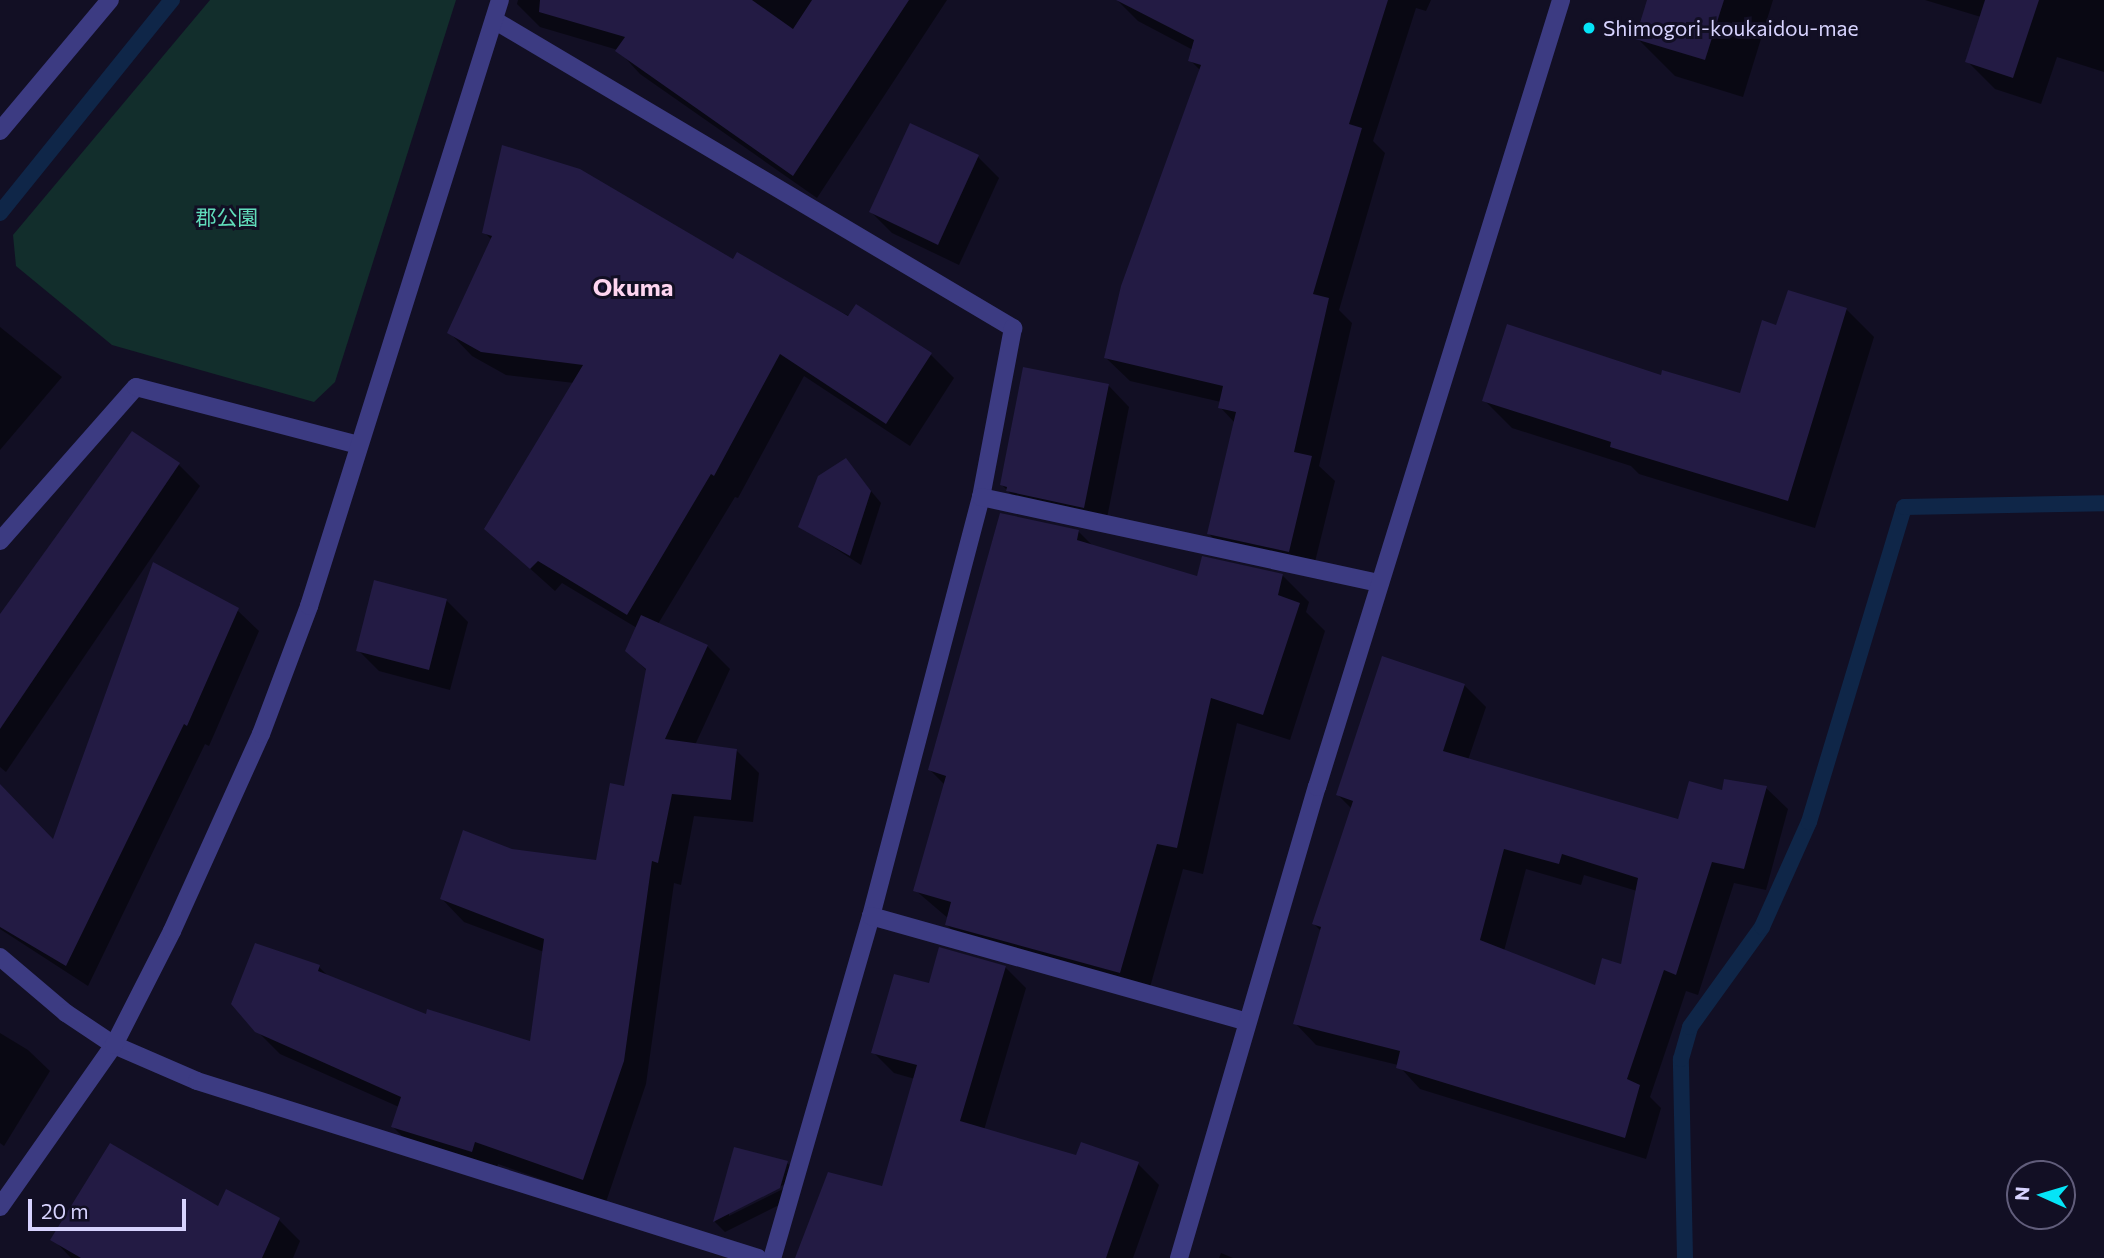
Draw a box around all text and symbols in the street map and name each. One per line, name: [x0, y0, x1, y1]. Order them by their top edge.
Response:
place label: Shimogori-koukaidou-mae: [1603, 15, 1859, 41]
marker: Shimogori-koukaidou-mae: [1581, 20, 1597, 36]
park label: 郡公園: [196, 204, 258, 230]
district label: Okuma: [593, 273, 673, 301]
north arrow: [2006, 1160, 2076, 1230]
scale bar: [32, 1184, 189, 1228]
text: N: [2010, 1186, 2034, 1202]
text: 20 m: [41, 1198, 89, 1223]

